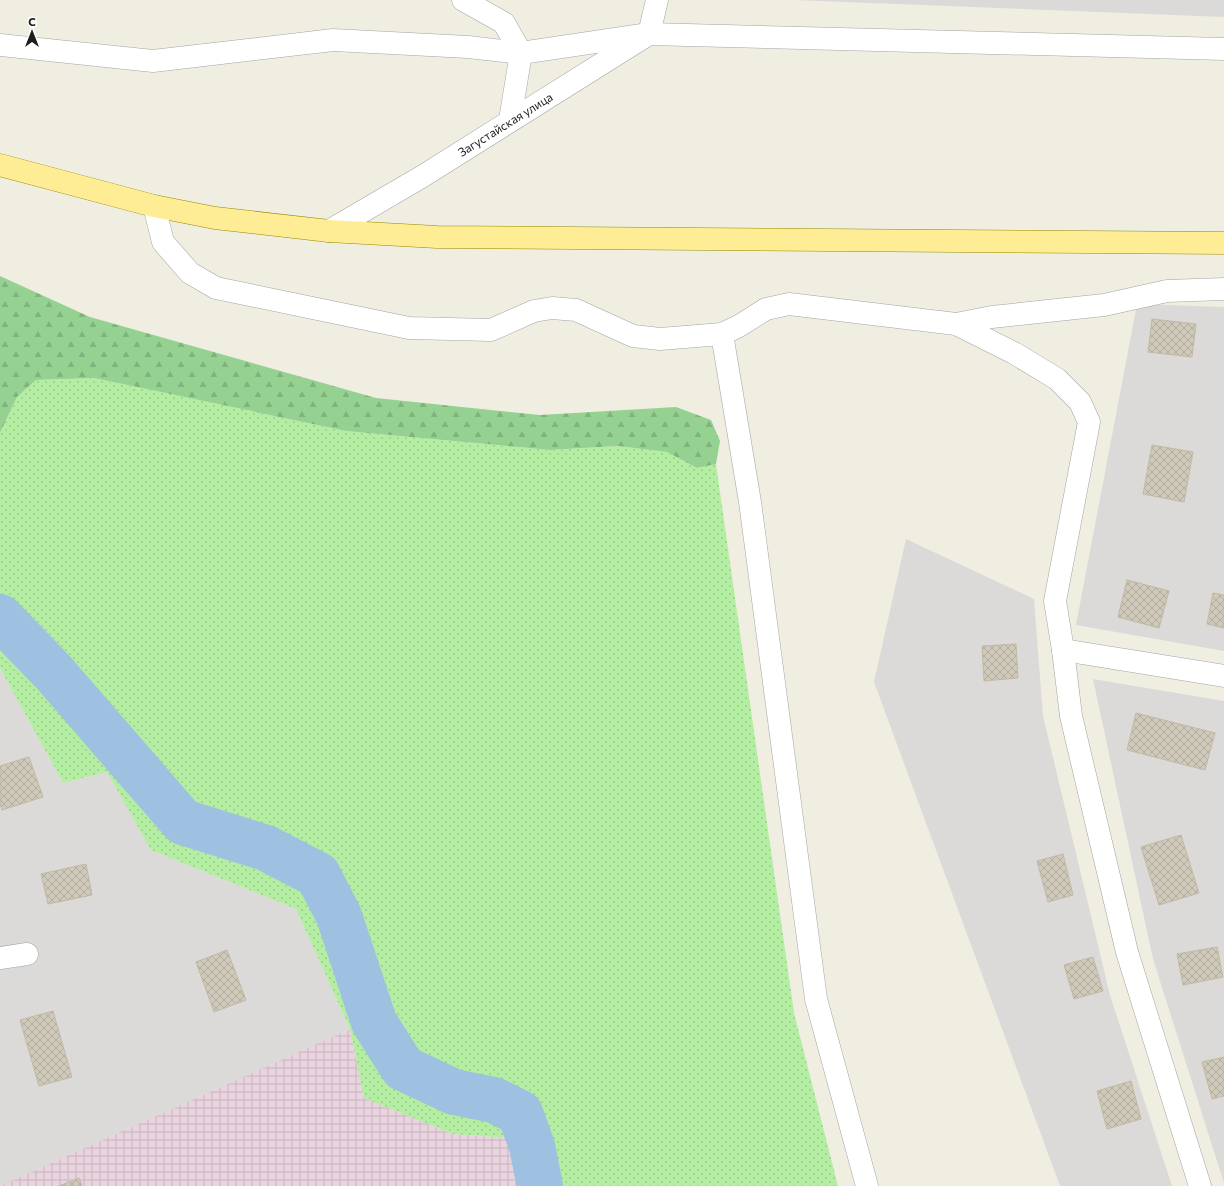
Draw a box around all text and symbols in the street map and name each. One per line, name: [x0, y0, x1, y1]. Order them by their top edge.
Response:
north arrow: [12, 12, 52, 52]
text: С: [28, 15, 36, 28]
street label: Загустайская улица: [455, 89, 555, 159]

